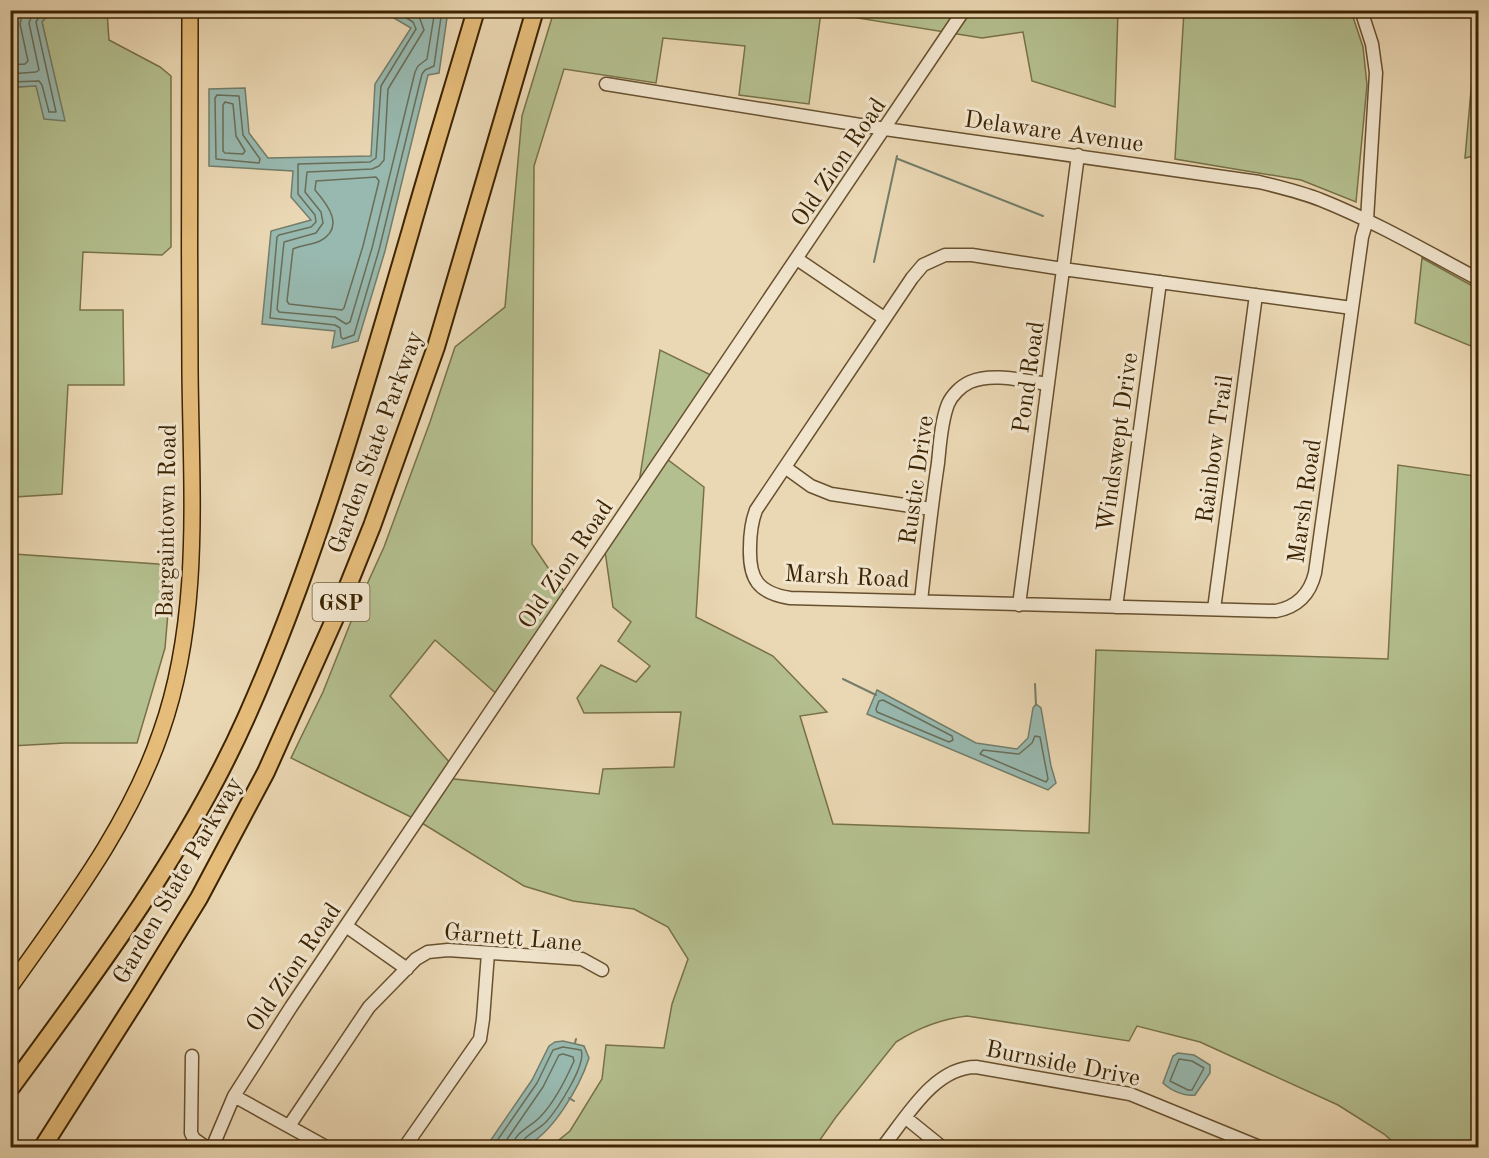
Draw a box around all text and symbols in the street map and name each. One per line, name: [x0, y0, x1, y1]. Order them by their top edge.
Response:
street label: Old Zion Road: [788, 94, 891, 232]
street label: Delaware Avenue: [962, 108, 1145, 157]
street label: Pond Road: [1010, 320, 1050, 435]
street label: Garden State Parkway: [325, 328, 428, 557]
street label: Windswept Drive: [1095, 351, 1143, 533]
street label: Rainbow Trail: [1194, 374, 1238, 525]
street label: Rustic Drive: [897, 414, 939, 546]
street label: Bargaintown Road: [154, 424, 182, 618]
street label: Marsh Road: [1285, 437, 1327, 565]
street label: Old Zion Road: [515, 496, 618, 634]
street label: Marsh Road: [784, 563, 910, 593]
road number: GSP: [312, 583, 370, 621]
street label: Garden State Parkway: [110, 773, 248, 989]
street label: Old Zion Road: [243, 899, 346, 1037]
street label: Garnett Lane: [443, 921, 583, 957]
street label: Burnside Drive: [983, 1038, 1142, 1092]

